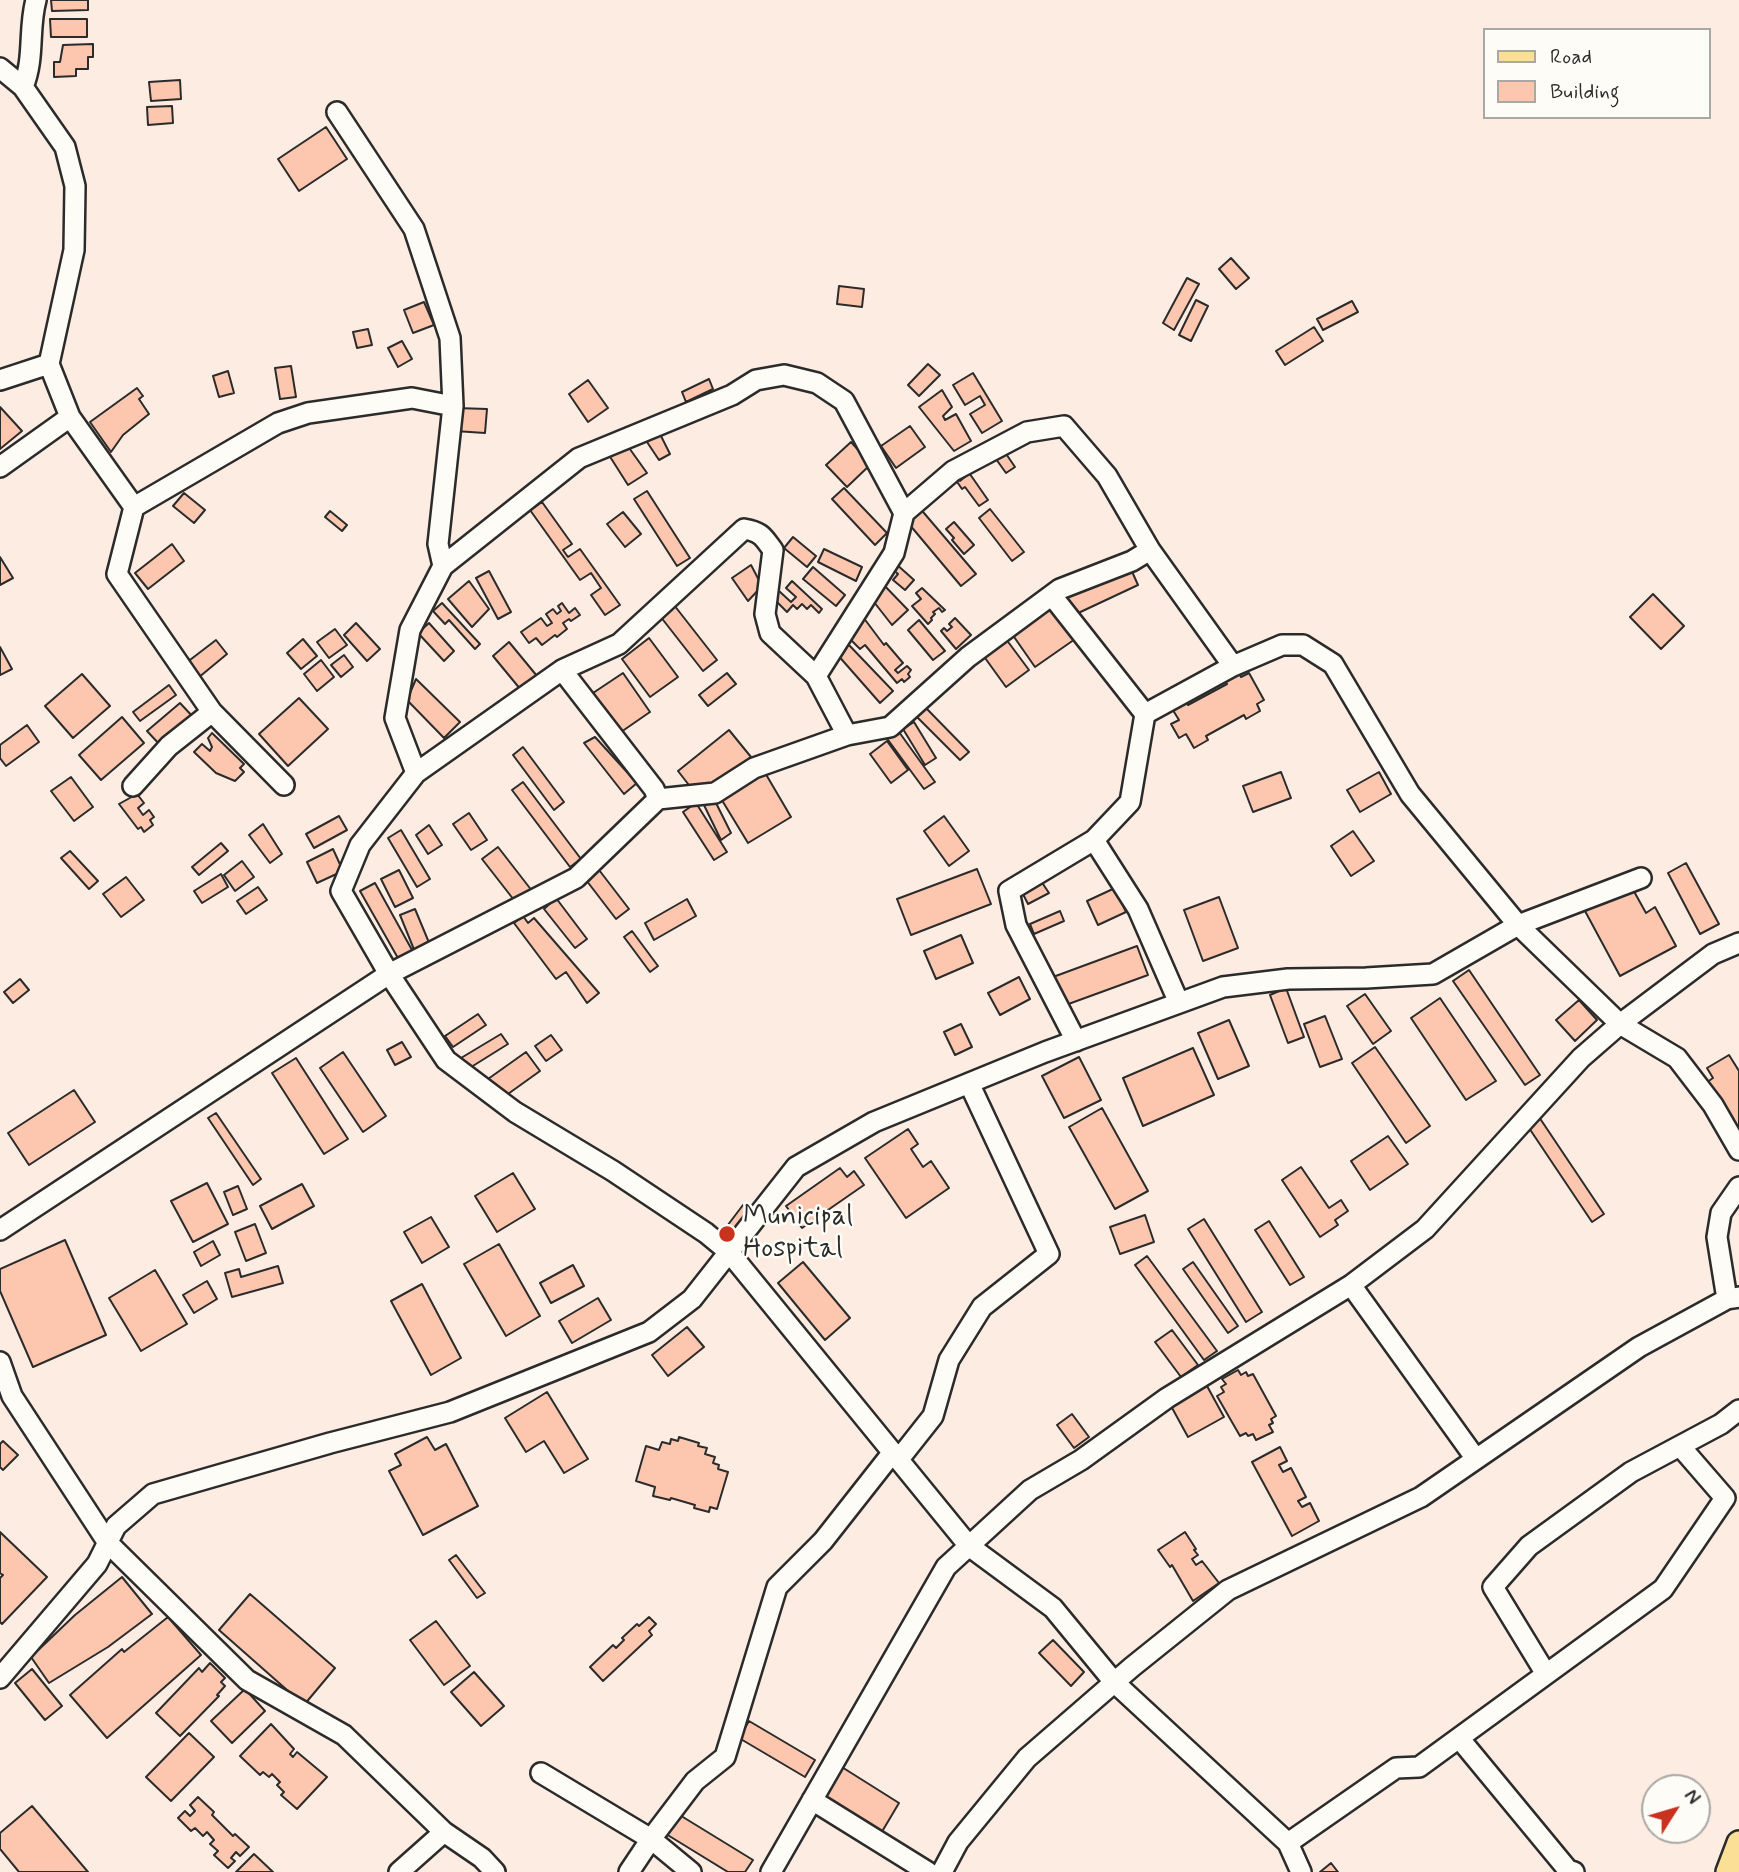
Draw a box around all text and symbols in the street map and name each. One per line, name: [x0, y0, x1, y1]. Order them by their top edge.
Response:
legend: [1484, 28, 1711, 119]
text: Road: [1550, 43, 1592, 71]
text: Building: [1550, 78, 1620, 106]
place label: Municipal Hospital: [743, 1201, 853, 1267]
marker: Municipal Hospital: [717, 1224, 737, 1244]
north arrow: [1641, 1774, 1711, 1844]
text: N: [1678, 1785, 1705, 1810]

